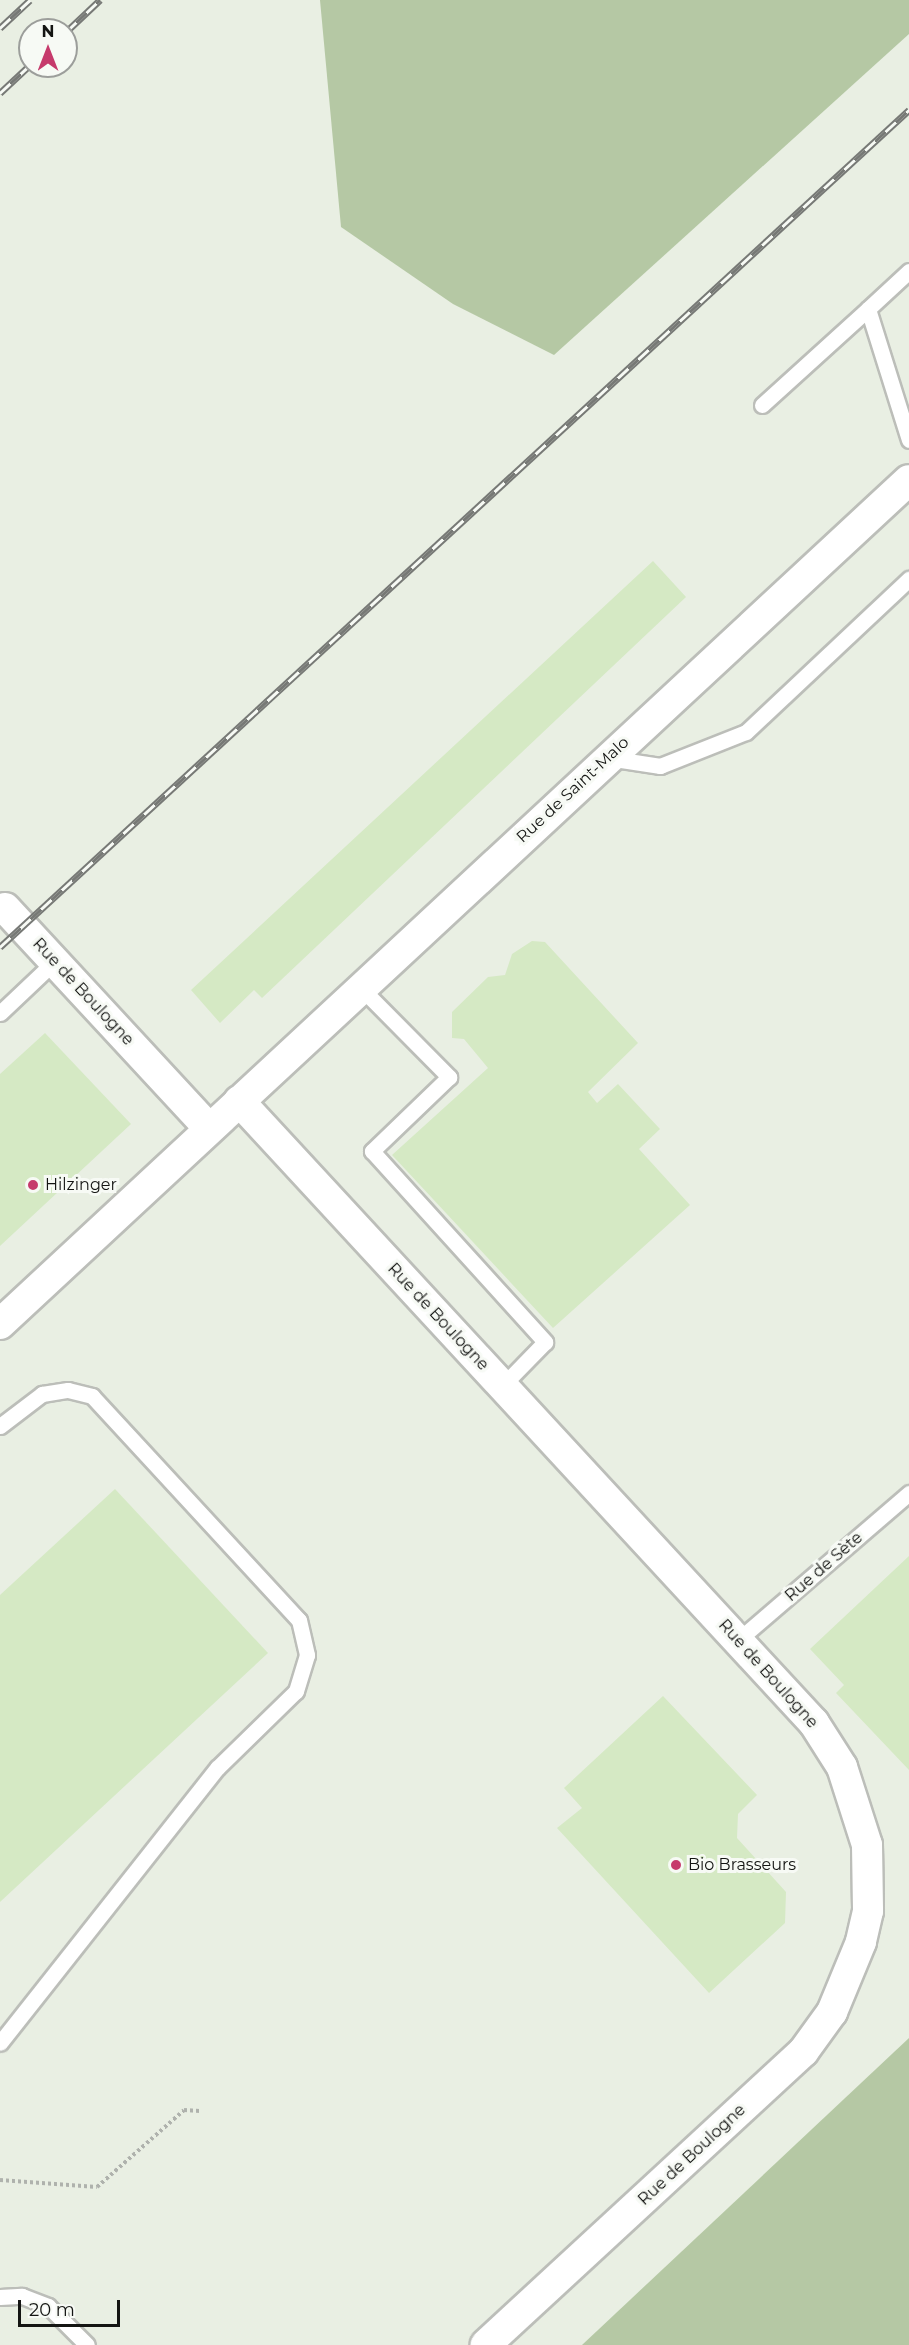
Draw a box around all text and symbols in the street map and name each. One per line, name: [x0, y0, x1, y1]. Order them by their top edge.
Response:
north arrow: [18, 18, 78, 78]
text: N: [42, 22, 54, 41]
street label: Rue de Saint-Malo: [513, 733, 633, 847]
street label: Rue de Boulogne: [28, 934, 138, 1050]
place label: Hilzinger: [45, 1175, 117, 1195]
marker: Hilzinger: [26, 1178, 40, 1192]
street label: Rue de Boulogne: [383, 1259, 493, 1375]
street label: Rue de Sète: [781, 1528, 867, 1606]
street label: Rue de Boulogne: [714, 1616, 822, 1732]
place label: Bio Brasseurs: [688, 1855, 796, 1875]
marker: Bio Brasseurs: [669, 1858, 683, 1872]
street label: Rue de Boulogne: [634, 2100, 750, 2210]
scale bar: [21, 2288, 123, 2326]
text: 20 m: [29, 2299, 75, 2321]

